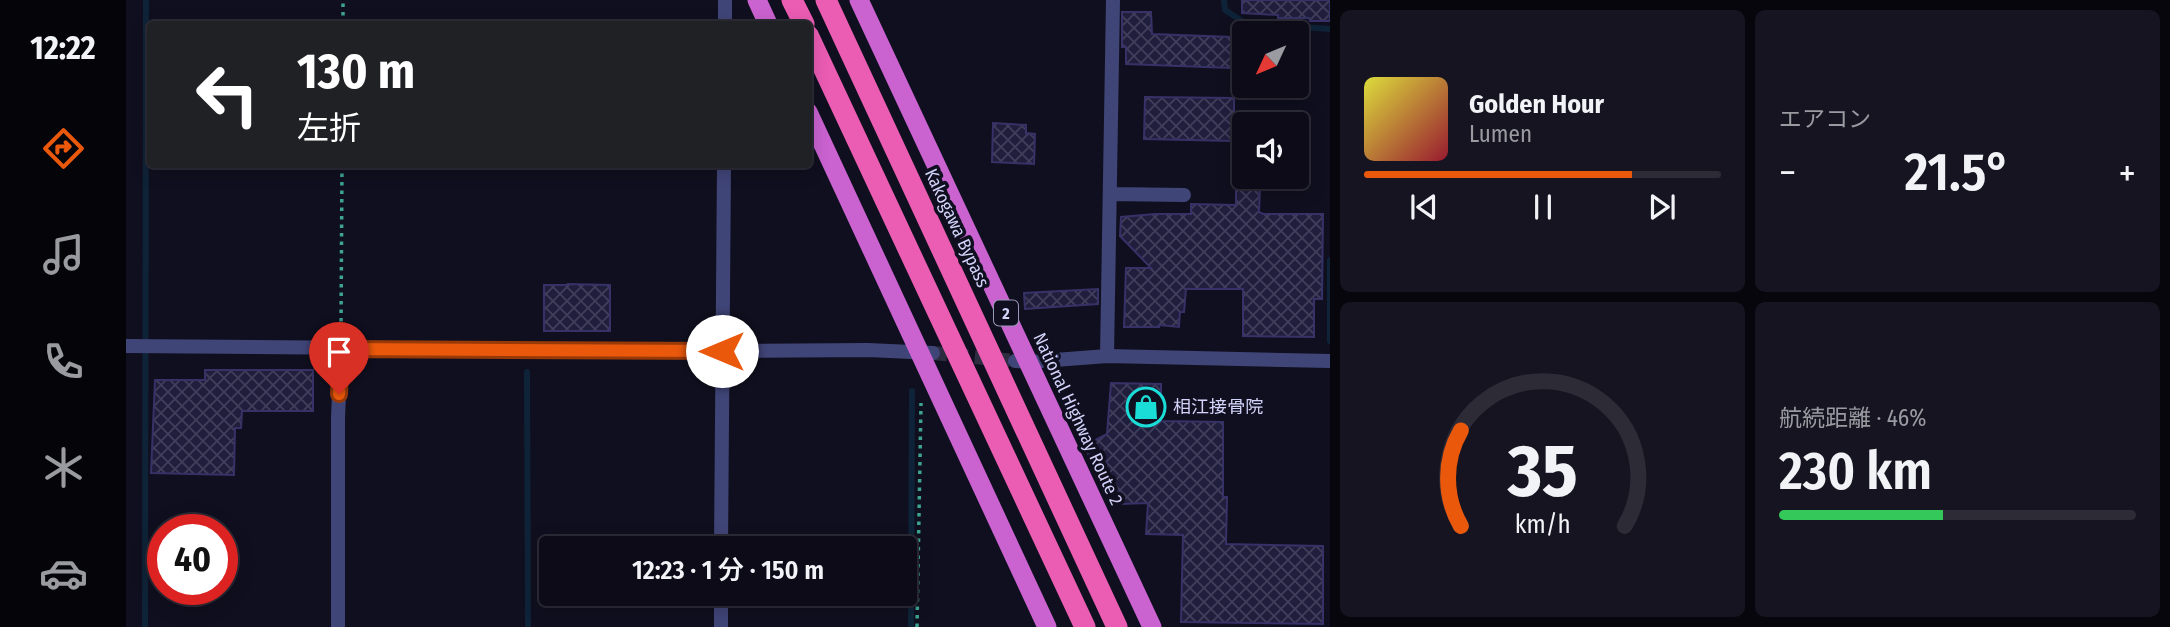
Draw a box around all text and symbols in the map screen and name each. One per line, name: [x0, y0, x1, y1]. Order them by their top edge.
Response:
north arrow: [1232, 21, 1309, 98]
map controls: [1232, 21, 1309, 189]
text: 12:22: [30, 29, 96, 67]
text: 130 m: [297, 42, 415, 101]
icon: left: [182, 49, 273, 140]
text: Golden Hour: [1469, 89, 1604, 120]
text: エアコン: [1779, 105, 1871, 133]
text: 左折: [297, 109, 361, 147]
button: sound: [1232, 112, 1309, 189]
text: Lumen: [1469, 120, 1532, 148]
icon: directions: [39, 124, 88, 173]
text: 21.5°: [1905, 141, 2010, 204]
text: −: [1779, 150, 1796, 196]
text: +: [2119, 150, 2136, 196]
street label: Kakogawa Bypass: [920, 165, 994, 291]
icon: previous: [1405, 188, 1443, 226]
icon: pause: [1524, 188, 1562, 226]
icon: next: [1643, 188, 1681, 226]
icon: music: [39, 230, 88, 279]
road number: 2: [994, 300, 1018, 326]
position arrow: [685, 314, 759, 388]
pin: [309, 322, 369, 394]
street label: National Highway Route 2: [1028, 329, 1128, 509]
icon: arrive: [320, 333, 358, 371]
icon: phone: [39, 337, 88, 386]
shop icon: 相江接骨院: [1125, 386, 1167, 428]
place label: 相江接骨院: [1173, 396, 1263, 418]
text: 航続距離 · 46%: [1779, 404, 1926, 432]
text: 35: [1506, 428, 1578, 515]
text: 230 km: [1779, 440, 1932, 503]
icon: climate: [39, 443, 88, 492]
text: km/h: [1515, 509, 1570, 539]
speed limit sign: 40: [147, 514, 238, 605]
icon: car: [39, 549, 88, 598]
text: 12:23 · 1 分 · 150 m: [632, 555, 824, 586]

